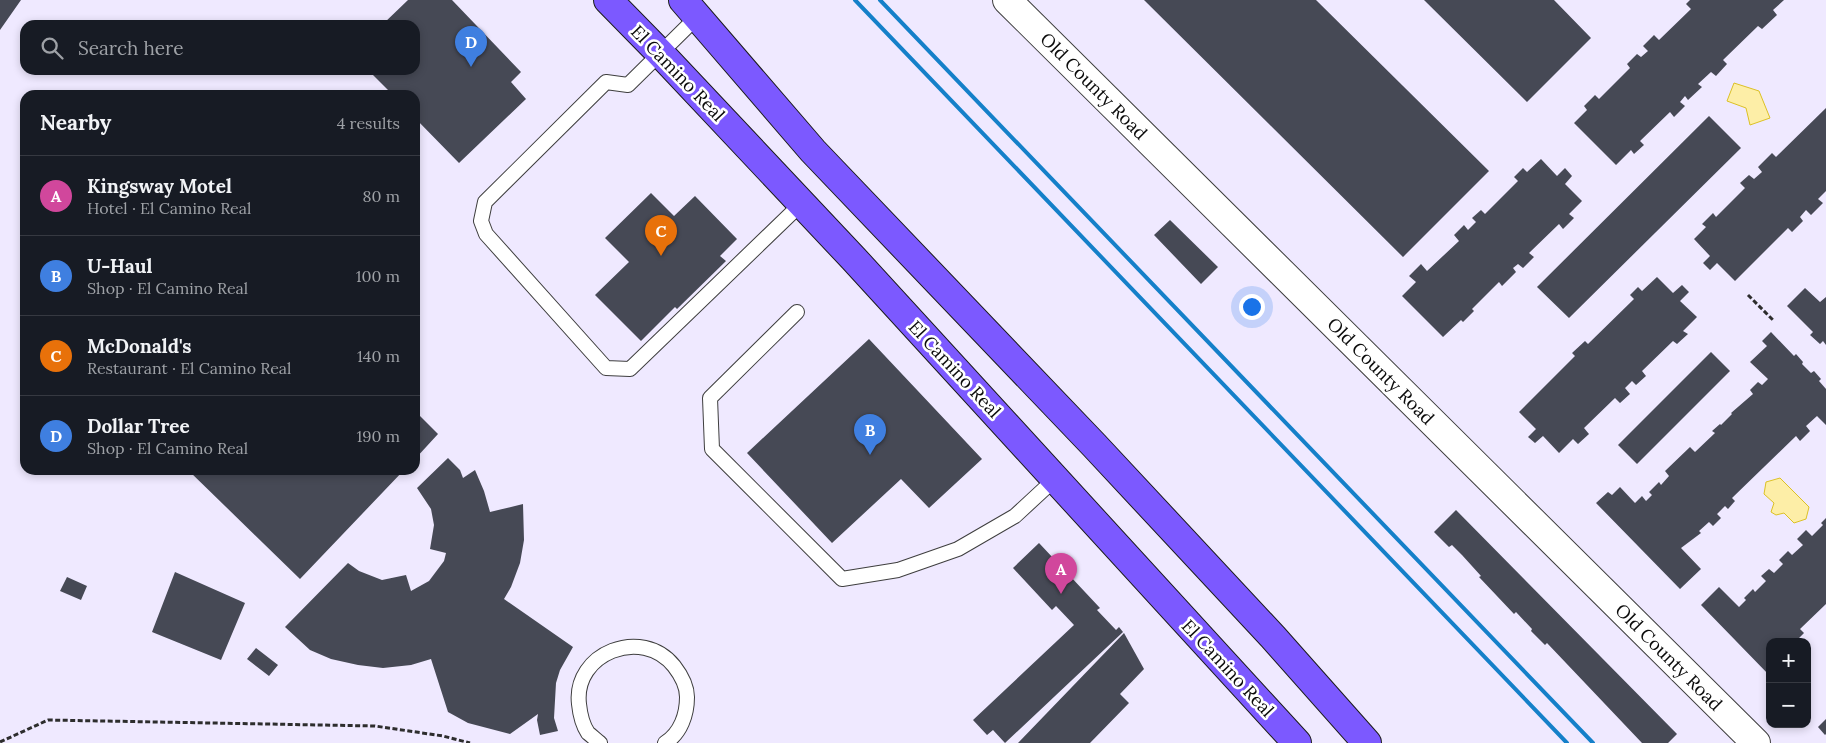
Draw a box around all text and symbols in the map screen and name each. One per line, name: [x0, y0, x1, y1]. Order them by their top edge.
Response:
search box: [20, 20, 420, 75]
street label: El Camino Real: [626, 20, 730, 126]
pin: D: [455, 26, 487, 67]
street label: Old County Road: [1036, 28, 1153, 145]
icon: search: [38, 34, 66, 62]
text: Search here: [78, 36, 184, 60]
text: Nearby: [40, 109, 111, 136]
text: 4 results: [337, 113, 400, 133]
text: Kingsway Motel: [87, 174, 232, 198]
text: A: [51, 186, 61, 206]
text: 80 m: [363, 186, 400, 206]
text: Hotel · El Camino Real: [87, 198, 251, 218]
pin: C: [645, 215, 677, 256]
text: U-Haul: [87, 254, 152, 278]
text: B: [51, 266, 61, 286]
text: 100 m: [356, 266, 400, 286]
text: Shop · El Camino Real: [87, 278, 248, 298]
your location: [1239, 294, 1265, 320]
street label: Old County Road: [1323, 313, 1440, 430]
street label: El Camino Real: [904, 315, 1006, 423]
text: McDonald's: [87, 334, 192, 358]
text: C: [50, 346, 62, 366]
text: 140 m: [357, 346, 400, 366]
text: Restaurant · El Camino Real: [87, 358, 291, 378]
text: Dollar Tree: [87, 414, 190, 438]
pin: B: [854, 414, 886, 455]
text: D: [50, 426, 62, 446]
text: 190 m: [356, 426, 400, 446]
text: Shop · El Camino Real: [87, 438, 248, 458]
pin: A: [1045, 553, 1077, 594]
street label: Old County Road: [1611, 599, 1728, 716]
street label: El Camino Real: [1177, 614, 1279, 722]
map controls: [1766, 638, 1811, 728]
button: +: [1766, 638, 1811, 683]
button: −: [1766, 683, 1811, 728]

